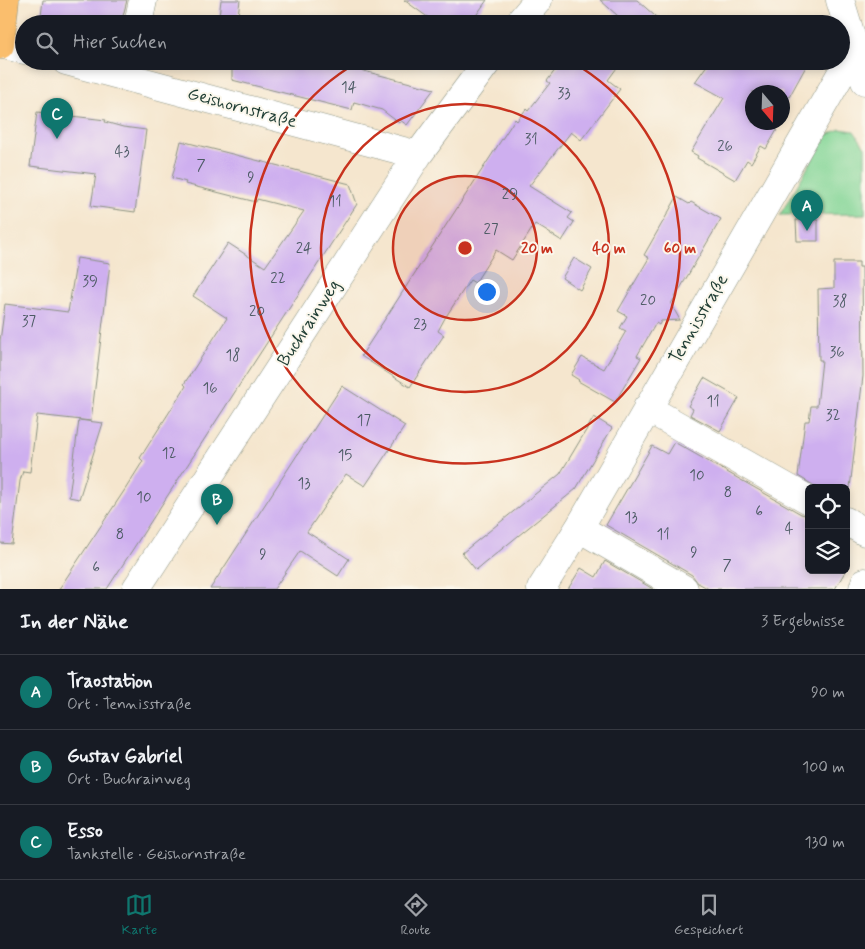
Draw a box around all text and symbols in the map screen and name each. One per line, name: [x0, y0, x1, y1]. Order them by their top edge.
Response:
search box: [15, 15, 850, 70]
icon: search: [33, 29, 61, 57]
text: Hier suchen: [73, 30, 167, 55]
house number: 14: [341, 78, 357, 98]
street label: Geishornstraße: [185, 82, 299, 134]
house number: 33: [557, 84, 571, 104]
north arrow: [745, 85, 790, 130]
pin: C: [41, 98, 73, 139]
house number: 31: [524, 130, 538, 150]
house number: 26: [717, 137, 733, 157]
house number: 43: [114, 142, 130, 162]
house number: 7: [196, 156, 206, 176]
house number: 9: [247, 168, 255, 188]
house number: 29: [502, 185, 518, 205]
pin: A: [791, 190, 823, 231]
house number: 11: [328, 192, 342, 212]
house number: 27: [484, 220, 499, 240]
house number: 24: [296, 239, 312, 259]
centre of rings: [456, 239, 474, 257]
text: 20 m: [521, 239, 553, 259]
text: 40 m: [592, 239, 626, 259]
text: 60 m: [664, 239, 696, 259]
house number: 22: [270, 269, 286, 289]
street label: Tennisstraße: [664, 270, 734, 368]
house number: 39: [82, 272, 98, 292]
street label: Buchrainweg: [272, 275, 346, 371]
your location: [474, 279, 500, 305]
house number: 20: [640, 291, 656, 311]
house number: 38: [832, 292, 848, 312]
house number: 20: [249, 302, 265, 322]
house number: 37: [22, 312, 37, 332]
house number: 23: [413, 315, 427, 335]
house number: 36: [829, 343, 845, 363]
house number: 18: [226, 346, 240, 366]
house number: 16: [202, 379, 218, 399]
house number: 11: [706, 392, 720, 412]
house number: 32: [826, 406, 840, 426]
house number: 17: [357, 411, 372, 431]
house number: 12: [162, 444, 176, 464]
house number: 15: [338, 446, 352, 466]
house number: 10: [689, 466, 705, 486]
house number: 13: [297, 474, 311, 494]
house number: 8: [724, 483, 732, 503]
pin: B: [201, 484, 233, 525]
map controls: [805, 484, 850, 574]
button: locate: [805, 484, 850, 529]
house number: 10: [136, 488, 152, 508]
house number: 6: [755, 502, 763, 522]
house number: 13: [624, 508, 638, 528]
house number: 4: [785, 519, 794, 539]
house number: 8: [116, 525, 124, 545]
house number: 11: [656, 525, 670, 545]
button: layers: [805, 529, 850, 574]
house number: 9: [690, 543, 698, 563]
house number: 9: [259, 545, 267, 565]
house number: 7: [722, 556, 732, 576]
house number: 6: [92, 558, 100, 578]
text: In der Nähe: [20, 608, 128, 636]
text: 3 Ergebnisse: [761, 611, 845, 632]
text: Traostation: [67, 669, 153, 694]
text: A: [31, 682, 41, 703]
text: 90 m: [811, 682, 845, 703]
text: Ort · Tennisstraße: [67, 694, 192, 715]
text: Gustav Gabriel: [67, 744, 182, 769]
text: B: [31, 757, 41, 778]
text: 100 m: [802, 757, 845, 778]
text: Ort · Buchrainweg: [67, 769, 191, 790]
text: Esso: [67, 819, 103, 844]
text: C: [30, 832, 42, 853]
text: 130 m: [804, 832, 845, 853]
text: Tankstelle · Geishornstraße: [67, 844, 246, 865]
tab: Karte: [122, 891, 157, 939]
tab: Route: [400, 891, 431, 939]
tab: Gespeichert: [674, 891, 743, 939]

